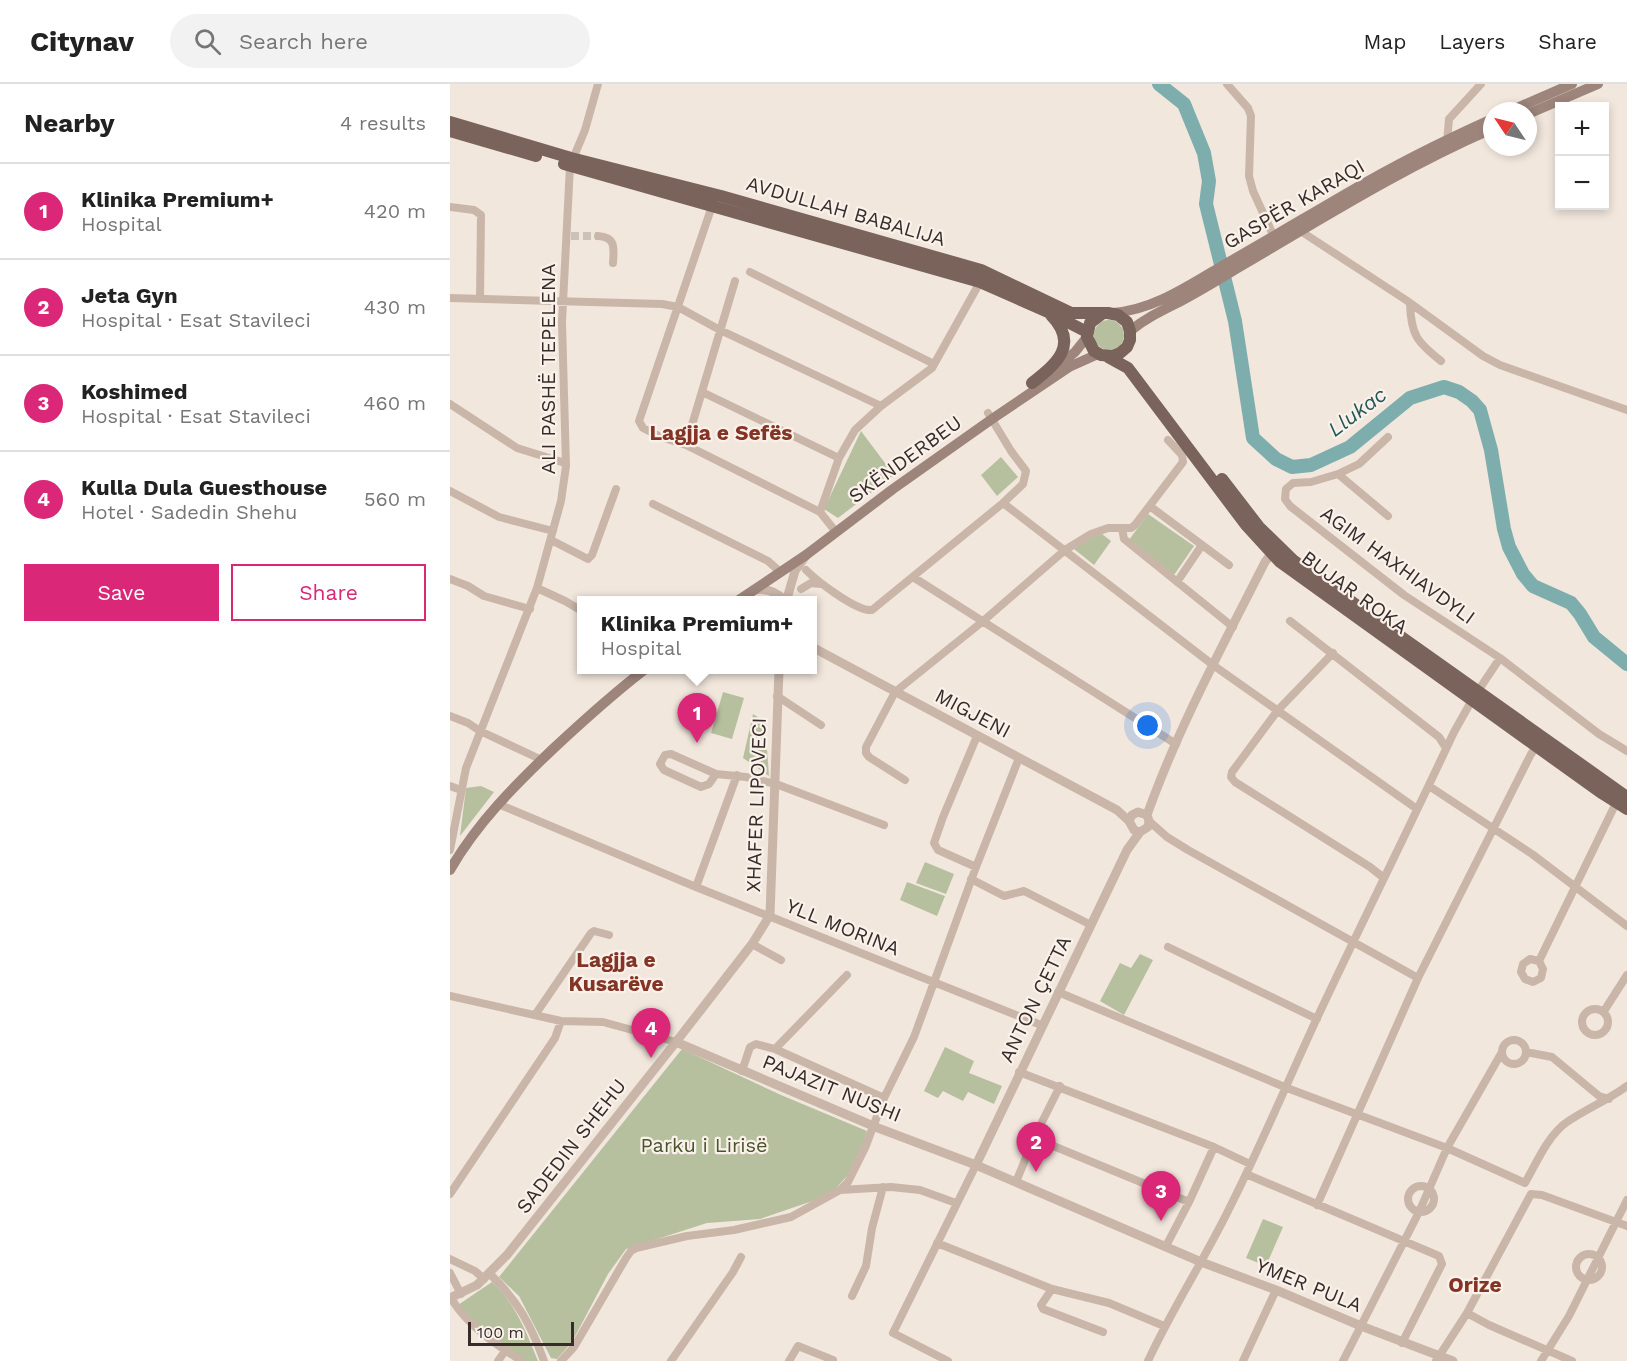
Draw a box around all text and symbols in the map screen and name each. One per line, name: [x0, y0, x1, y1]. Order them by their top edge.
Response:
search box: [170, 14, 590, 68]
text: Citynav: [30, 25, 134, 58]
icon: search: [191, 25, 224, 58]
text: Search here: [239, 29, 368, 54]
text: Map: [1363, 29, 1406, 54]
text: Layers: [1439, 29, 1505, 54]
text: Share: [1538, 29, 1597, 54]
north arrow: [1483, 102, 1537, 156]
map controls: [1555, 102, 1609, 210]
button: +: [1555, 102, 1609, 156]
text: Nearby: [24, 108, 115, 138]
text: 4 results: [340, 111, 426, 135]
street label: GASPËR KARAQI: [1219, 154, 1369, 254]
button: −: [1555, 156, 1609, 210]
street label: AVDULLAH BABALIJA: [744, 171, 948, 251]
text: Klinika Premium+: [81, 187, 274, 212]
text: 1: [39, 199, 48, 223]
text: 420 m: [364, 199, 426, 223]
text: Hospital: [81, 212, 162, 236]
street label: ALI PASHË TEPELENA: [536, 263, 560, 475]
text: Jeta Gyn: [81, 283, 178, 308]
text: 2: [38, 295, 49, 319]
text: 430 m: [364, 295, 426, 319]
text: Hospital · Esat Stavileci: [81, 308, 311, 332]
text: Koshimed: [81, 379, 188, 404]
water label: Llukac: [1323, 382, 1391, 442]
text: 3: [38, 391, 49, 415]
text: 460 m: [363, 391, 426, 415]
text: Hospital · Esat Stavileci: [81, 404, 311, 428]
street label: SKËNDERBEU: [844, 410, 966, 508]
district label: Lagjja e Sefës: [649, 420, 793, 445]
text: Kulla Dula Guesthouse: [81, 475, 327, 500]
text: 4: [37, 487, 50, 511]
text: 560 m: [364, 487, 426, 511]
text: Hotel · Sadedin Shehu: [81, 500, 297, 524]
street label: AGIM HAXHIAVDYLI: [1316, 501, 1480, 629]
street label: BUJAR ROKA: [1297, 545, 1413, 639]
button: Save: [24, 564, 219, 621]
button: Share: [231, 564, 426, 621]
popup: [577, 596, 817, 674]
text: Klinika Premium+: [601, 611, 793, 636]
text: Hospital: [601, 636, 681, 660]
street label: MIGJENI: [931, 683, 1015, 743]
pin: 1: [678, 694, 716, 743]
your location: [1133, 711, 1162, 740]
street label: XHAFER LIPOVECI: [741, 717, 771, 893]
street label: YLL MORINA: [783, 893, 903, 961]
street label: ANTON ÇETTA: [994, 932, 1076, 1066]
district label: Lagjja e Kusarëve: [568, 947, 664, 996]
pin: 4: [632, 1008, 670, 1058]
street label: PAJAZIT NUSHI: [759, 1049, 905, 1127]
street label: SADEDIN SHEHU: [511, 1074, 631, 1218]
pin: 2: [1016, 1122, 1056, 1172]
park label: Parku i Lirisë: [640, 1133, 768, 1157]
pin: 3: [1142, 1172, 1180, 1221]
street label: YMER PULA: [1252, 1253, 1366, 1317]
district label: Orize: [1448, 1272, 1502, 1297]
scale bar: [468, 1319, 574, 1346]
text: 100 m: [477, 1323, 524, 1342]

